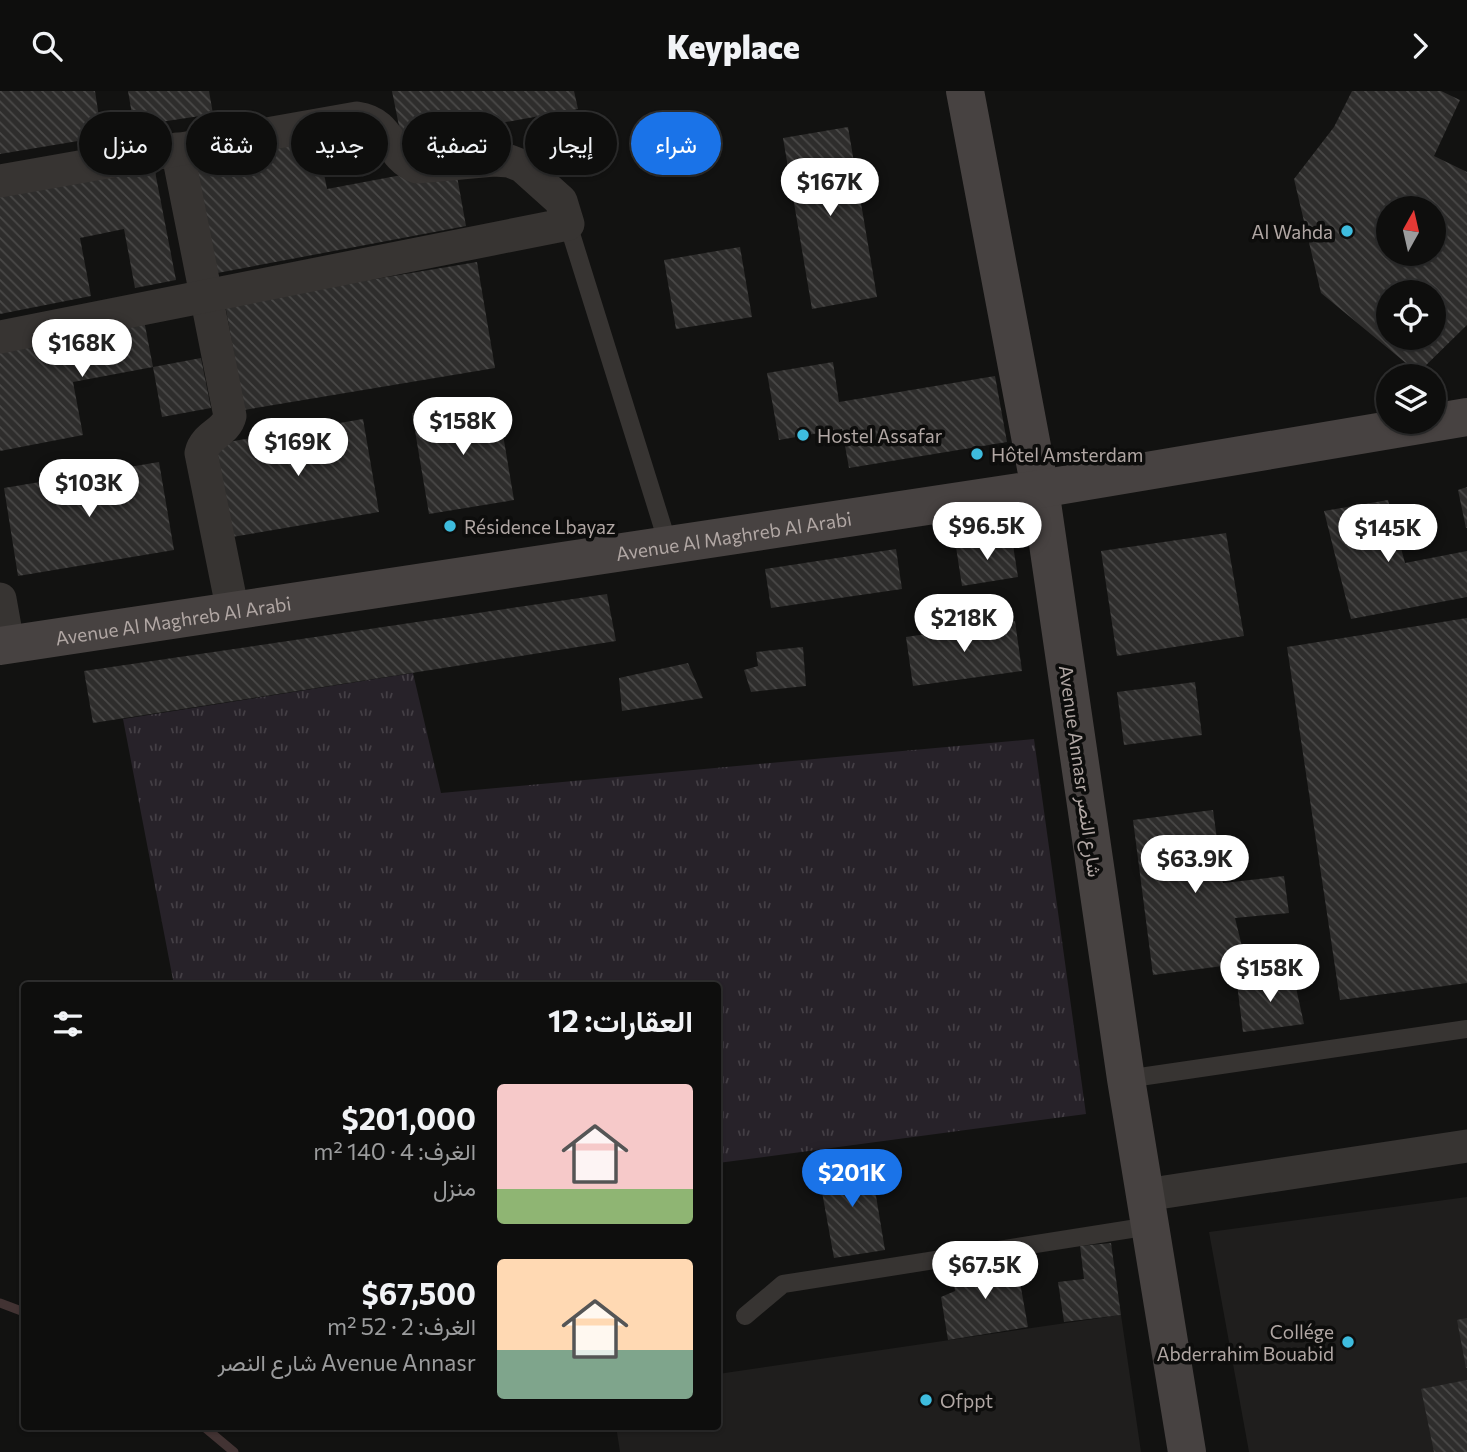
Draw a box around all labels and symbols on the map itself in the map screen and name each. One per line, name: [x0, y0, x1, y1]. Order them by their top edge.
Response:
pin: $167K: [781, 159, 879, 218]
north arrow: [1376, 196, 1446, 266]
place label: Al Wahda: [1251, 220, 1333, 243]
marker: Al Wahda: [1339, 223, 1355, 239]
pin: $168K: [33, 320, 131, 379]
pin: $158K: [414, 397, 512, 457]
pin: $169K: [249, 419, 347, 478]
place label: Hostel Assafar: [817, 424, 943, 447]
marker: Hostel Assafar: [795, 427, 811, 443]
place label: Hôtel Amsterdam: [991, 443, 1143, 466]
marker: Hôtel Amsterdam: [969, 446, 985, 462]
pin: $103K: [40, 459, 138, 519]
pin: $96.5K: [930, 503, 1044, 562]
pin: $145K: [1339, 505, 1437, 564]
street label: Avenue Al Maghreb Al Arabi: [614, 506, 853, 564]
place label: Résidence Lbayaz: [464, 515, 615, 538]
marker: Résidence Lbayaz: [442, 518, 458, 534]
street label: Avenue Al Maghreb Al Arabi: [54, 591, 293, 649]
pin: $218K: [915, 595, 1013, 654]
street label: Avenue Annasr شارع النصر: [1053, 664, 1107, 879]
pin: $63.9K: [1138, 835, 1252, 895]
pin: $158K: [1221, 944, 1319, 1004]
pin: $201K: [803, 1149, 901, 1209]
pin: $67.5K: [928, 1241, 1042, 1301]
place label: Collége Abderrahim Bouabid: [1156, 1320, 1334, 1365]
marker: Collége Abderrahim Bouabid: [1340, 1334, 1356, 1350]
place label: Ofppt: [940, 1389, 993, 1412]
marker: Ofppt: [918, 1392, 934, 1408]

